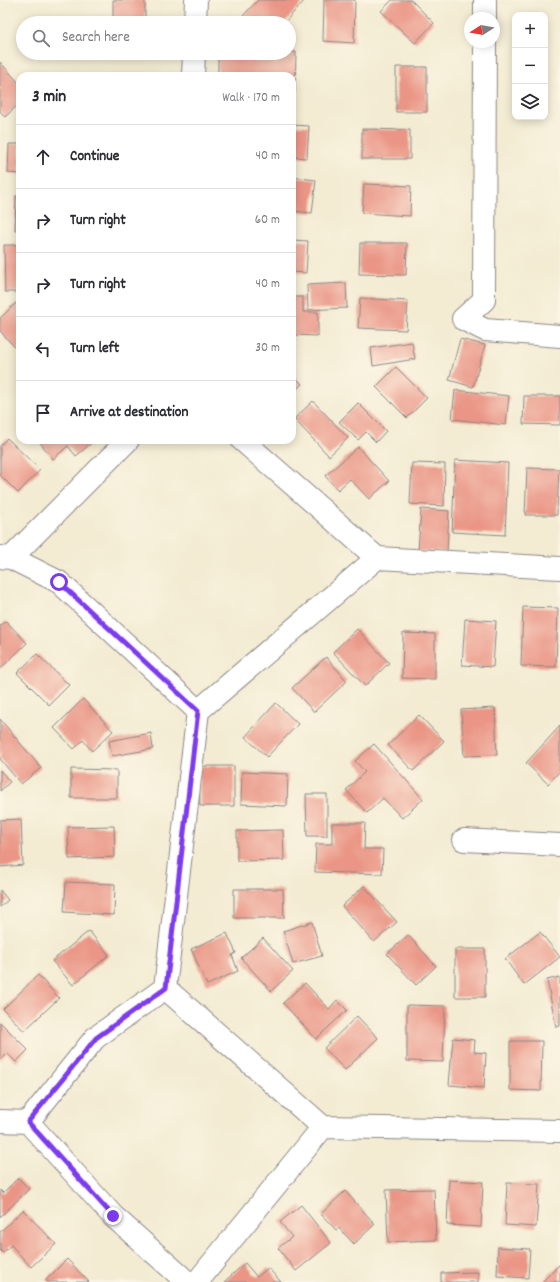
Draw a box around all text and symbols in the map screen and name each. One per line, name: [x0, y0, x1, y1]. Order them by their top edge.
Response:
north arrow: [464, 12, 500, 48]
map controls: [512, 12, 548, 120]
button: +: [512, 12, 548, 48]
search box: [16, 16, 296, 60]
icon: search: [30, 27, 52, 49]
text: Search here: [62, 27, 130, 49]
button: −: [512, 48, 548, 84]
button: layers: [512, 84, 548, 120]
text: 3 min: [32, 86, 66, 110]
text: Walk · 170 m: [222, 89, 280, 108]
icon: ahead: [32, 146, 54, 168]
text: Continue: [70, 146, 119, 168]
text: 40 m: [256, 147, 280, 166]
icon: right: [32, 210, 54, 232]
text: Turn right: [70, 210, 126, 232]
text: 60 m: [255, 211, 280, 230]
icon: right: [32, 274, 54, 296]
text: Turn right: [70, 274, 126, 296]
text: 40 m: [256, 275, 280, 294]
icon: left: [32, 338, 54, 360]
text: Turn left: [70, 338, 119, 360]
text: 30 m: [255, 339, 280, 358]
icon: arrive: [32, 402, 54, 424]
text: Arrive at destination: [70, 402, 188, 424]
route start: [50, 573, 68, 591]
route end: [104, 1207, 122, 1225]

